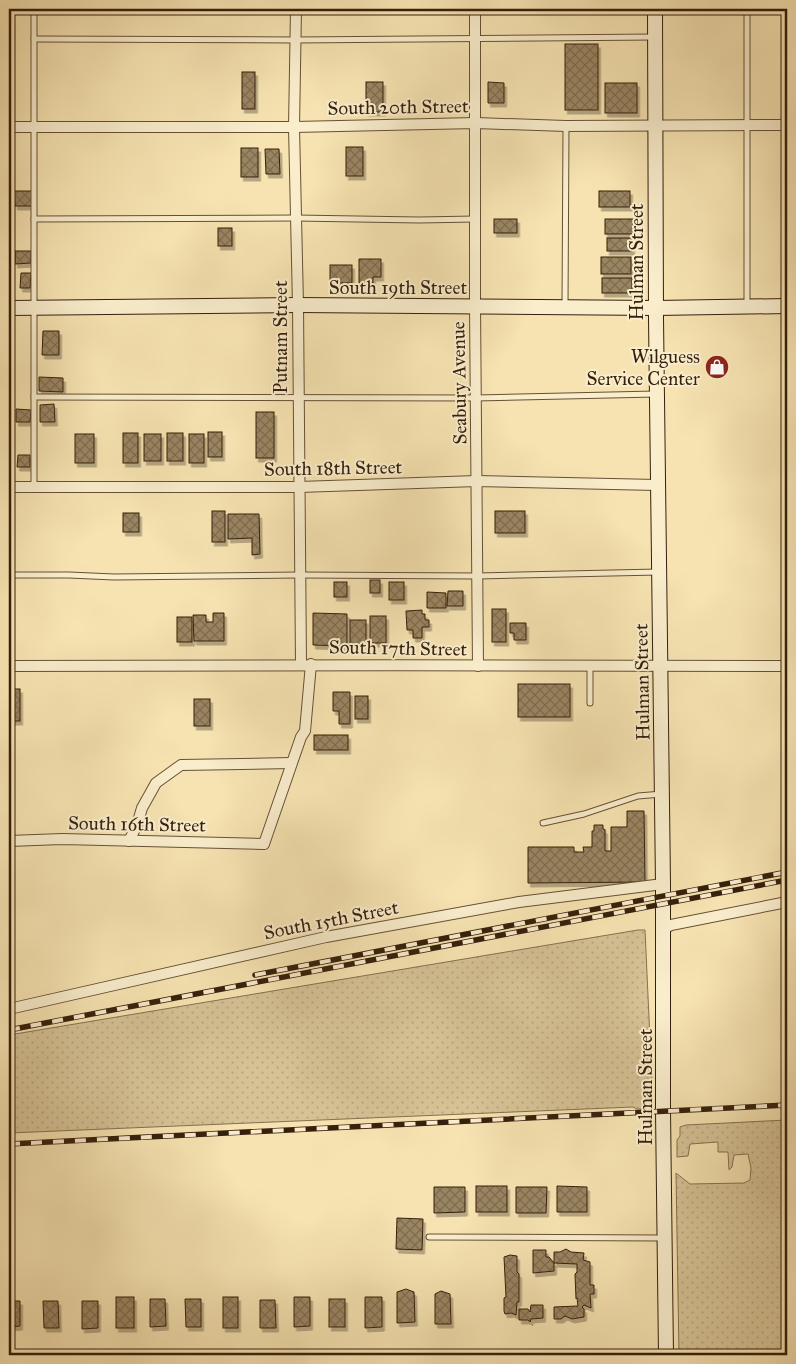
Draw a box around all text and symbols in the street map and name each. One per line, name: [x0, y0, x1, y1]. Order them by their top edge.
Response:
street label: South 20th Street: [327, 94, 469, 120]
street label: Hulman Street: [625, 203, 648, 321]
street label: South 19th Street: [329, 276, 467, 299]
street label: Putnam Street: [269, 280, 292, 394]
street label: Seabury Avenue: [446, 321, 472, 445]
place label: Wilguess Service Center: [587, 345, 701, 390]
shop icon: Wilguess Service Center: [704, 354, 730, 380]
street label: South 18th Street: [264, 455, 403, 481]
street label: Hulman Street: [629, 623, 655, 741]
street label: South 17th Street: [329, 635, 468, 661]
street label: South 16th Street: [68, 811, 206, 837]
street label: South 15th Street: [262, 896, 401, 944]
street label: Hulman Street: [634, 1028, 657, 1146]

